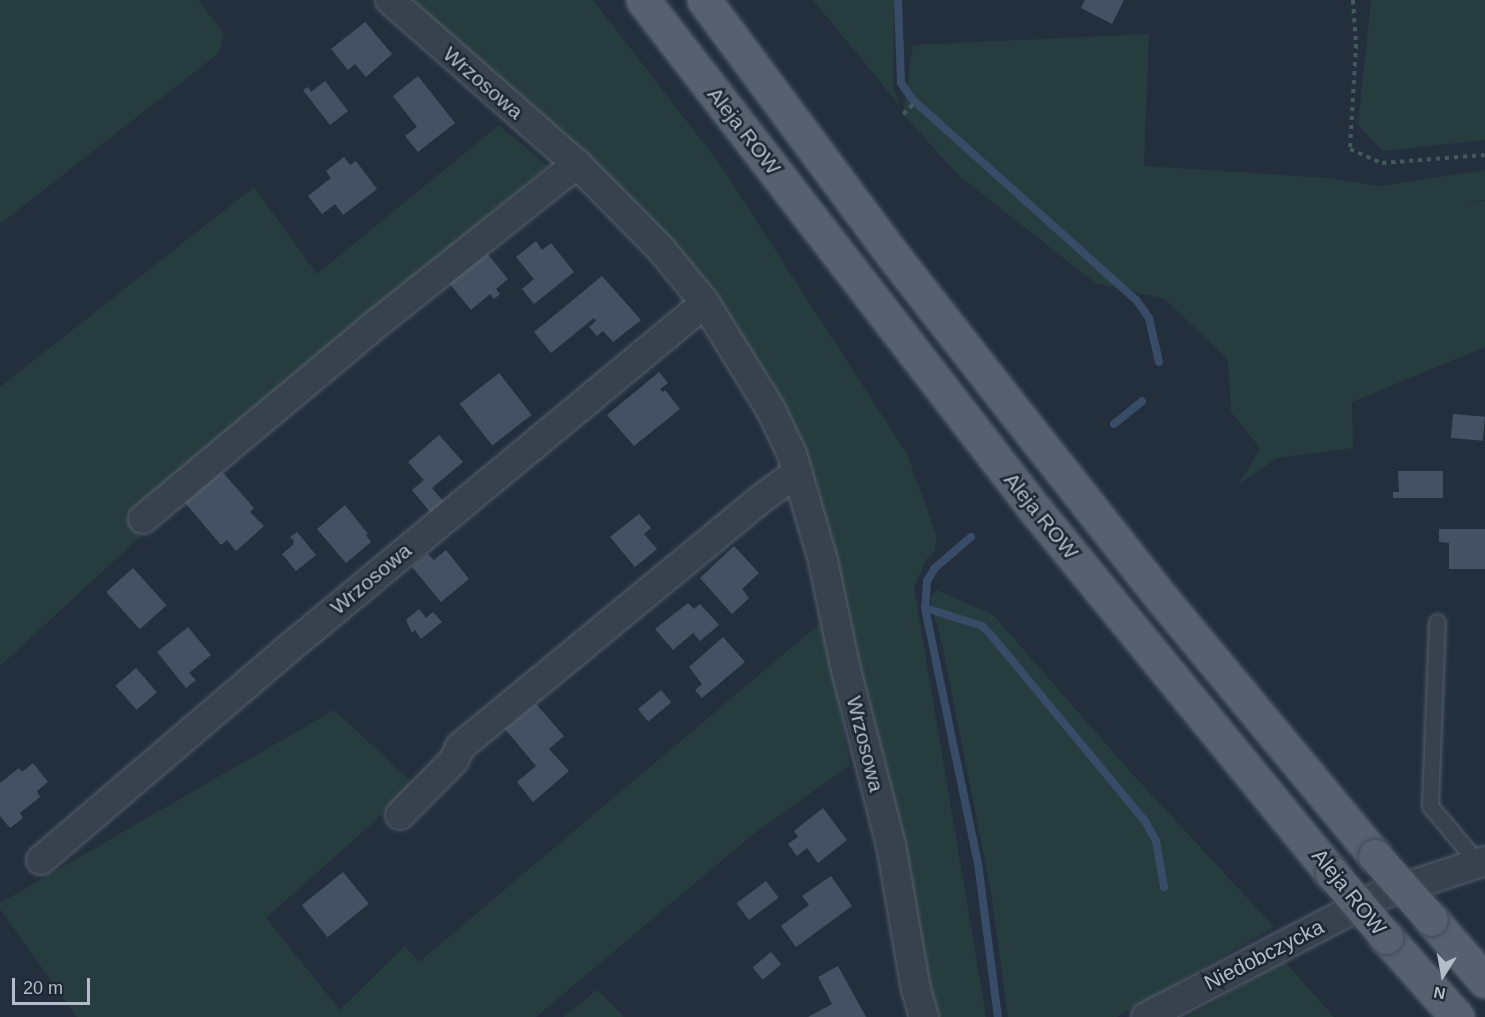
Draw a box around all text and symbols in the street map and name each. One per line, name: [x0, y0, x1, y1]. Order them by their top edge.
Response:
street label: Wrzosowa: [438, 41, 528, 125]
street label: Aleja ROW: [702, 82, 786, 180]
street label: Aleja ROW: [999, 468, 1083, 564]
street label: Wrzosowa: [326, 538, 416, 620]
street label: Wrzosowa: [841, 694, 889, 794]
street label: Aleja ROW: [1307, 844, 1391, 940]
street label: Niedobczycka: [1200, 914, 1328, 996]
north arrow: [1413, 945, 1473, 1005]
scale bar: [15, 966, 93, 1004]
text: 20 m: [23, 978, 63, 998]
text: N: [1432, 984, 1447, 1003]

